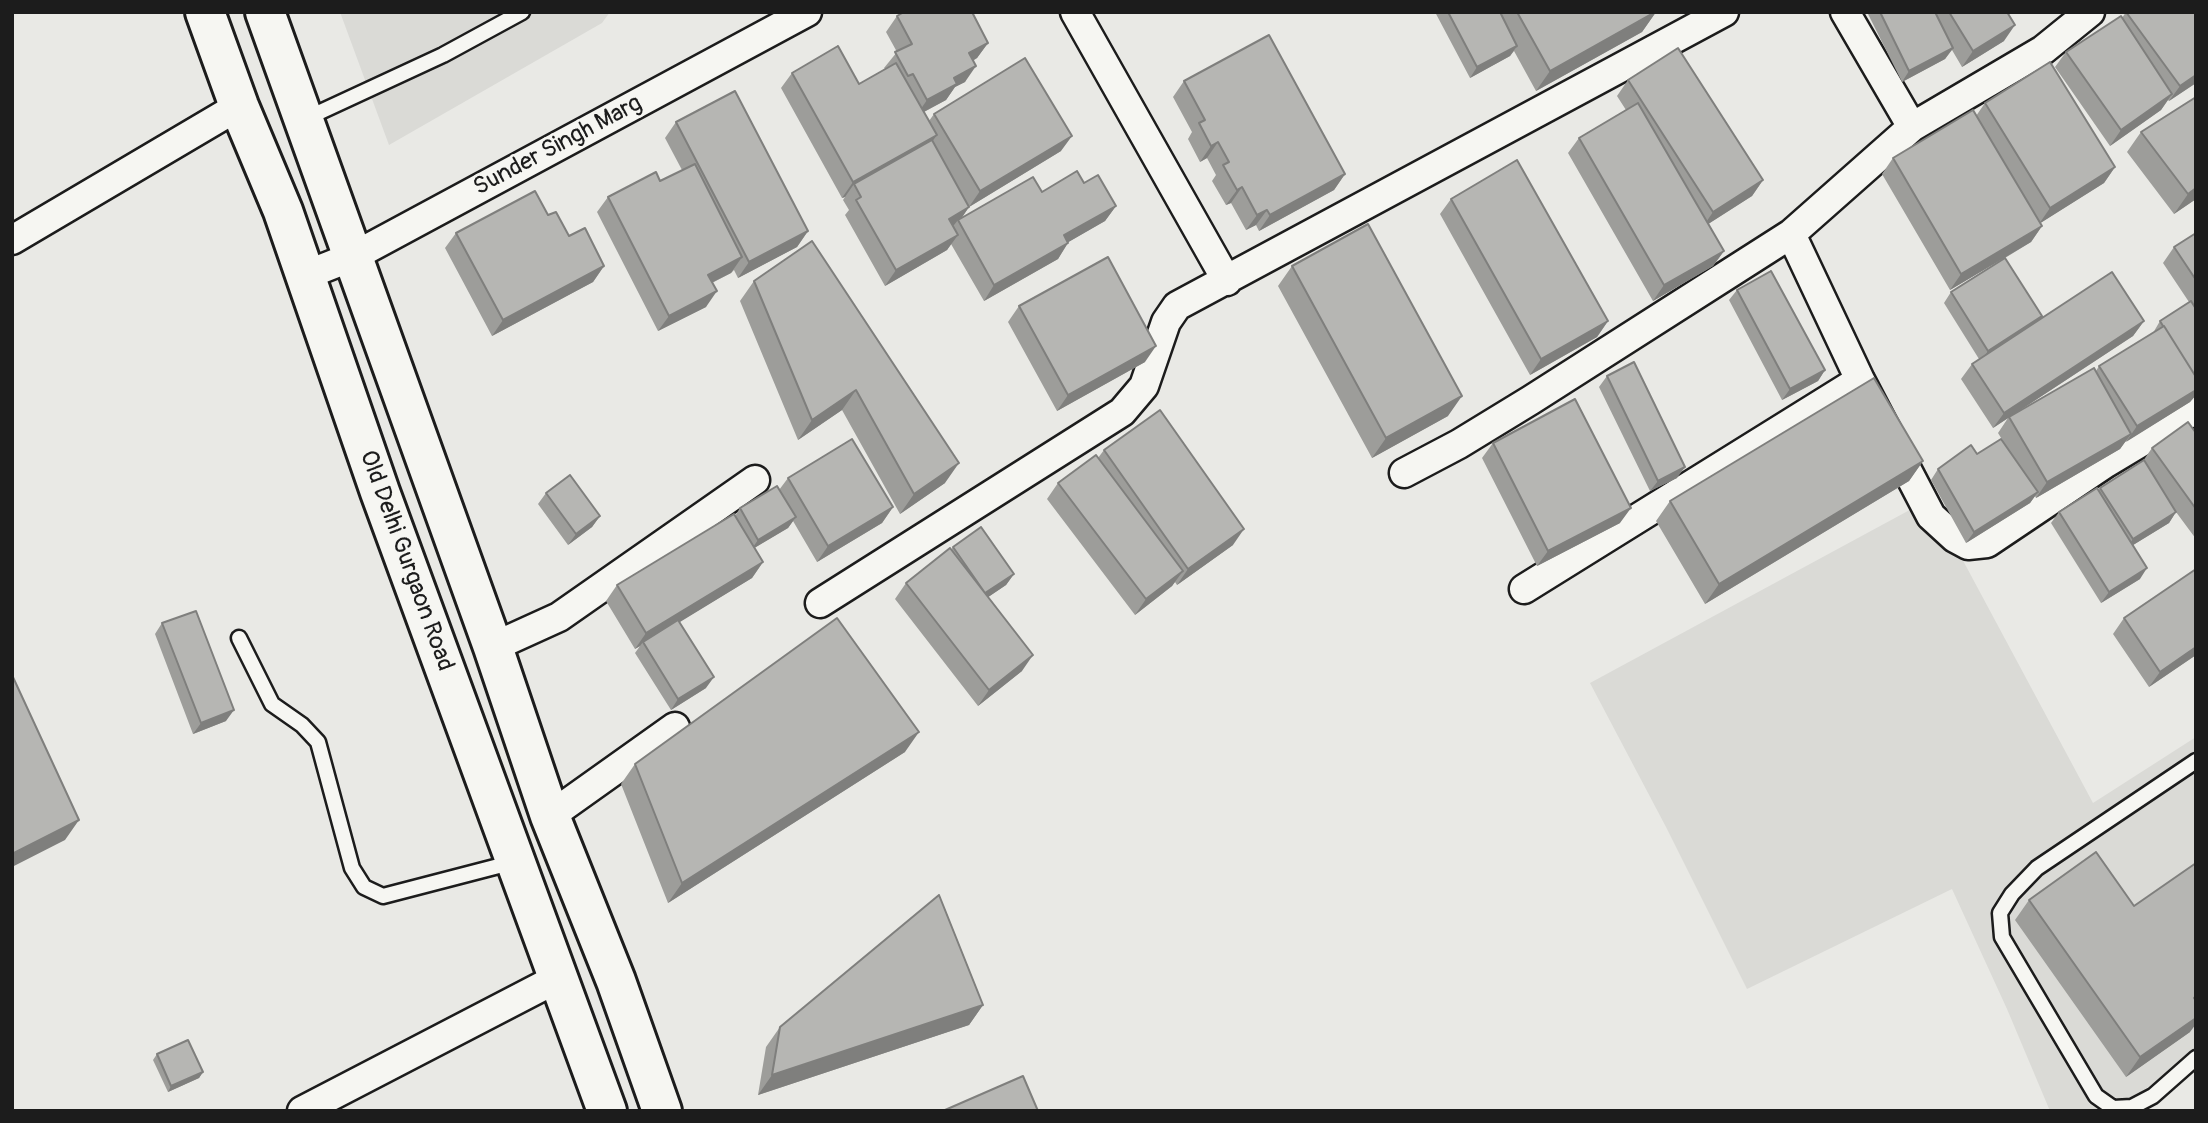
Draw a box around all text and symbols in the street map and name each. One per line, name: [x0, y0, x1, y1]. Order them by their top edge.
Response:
street label: Sunder Singh Marg: [469, 89, 647, 203]
street label: Old Delhi Gurgaon Road: [353, 447, 459, 675]

